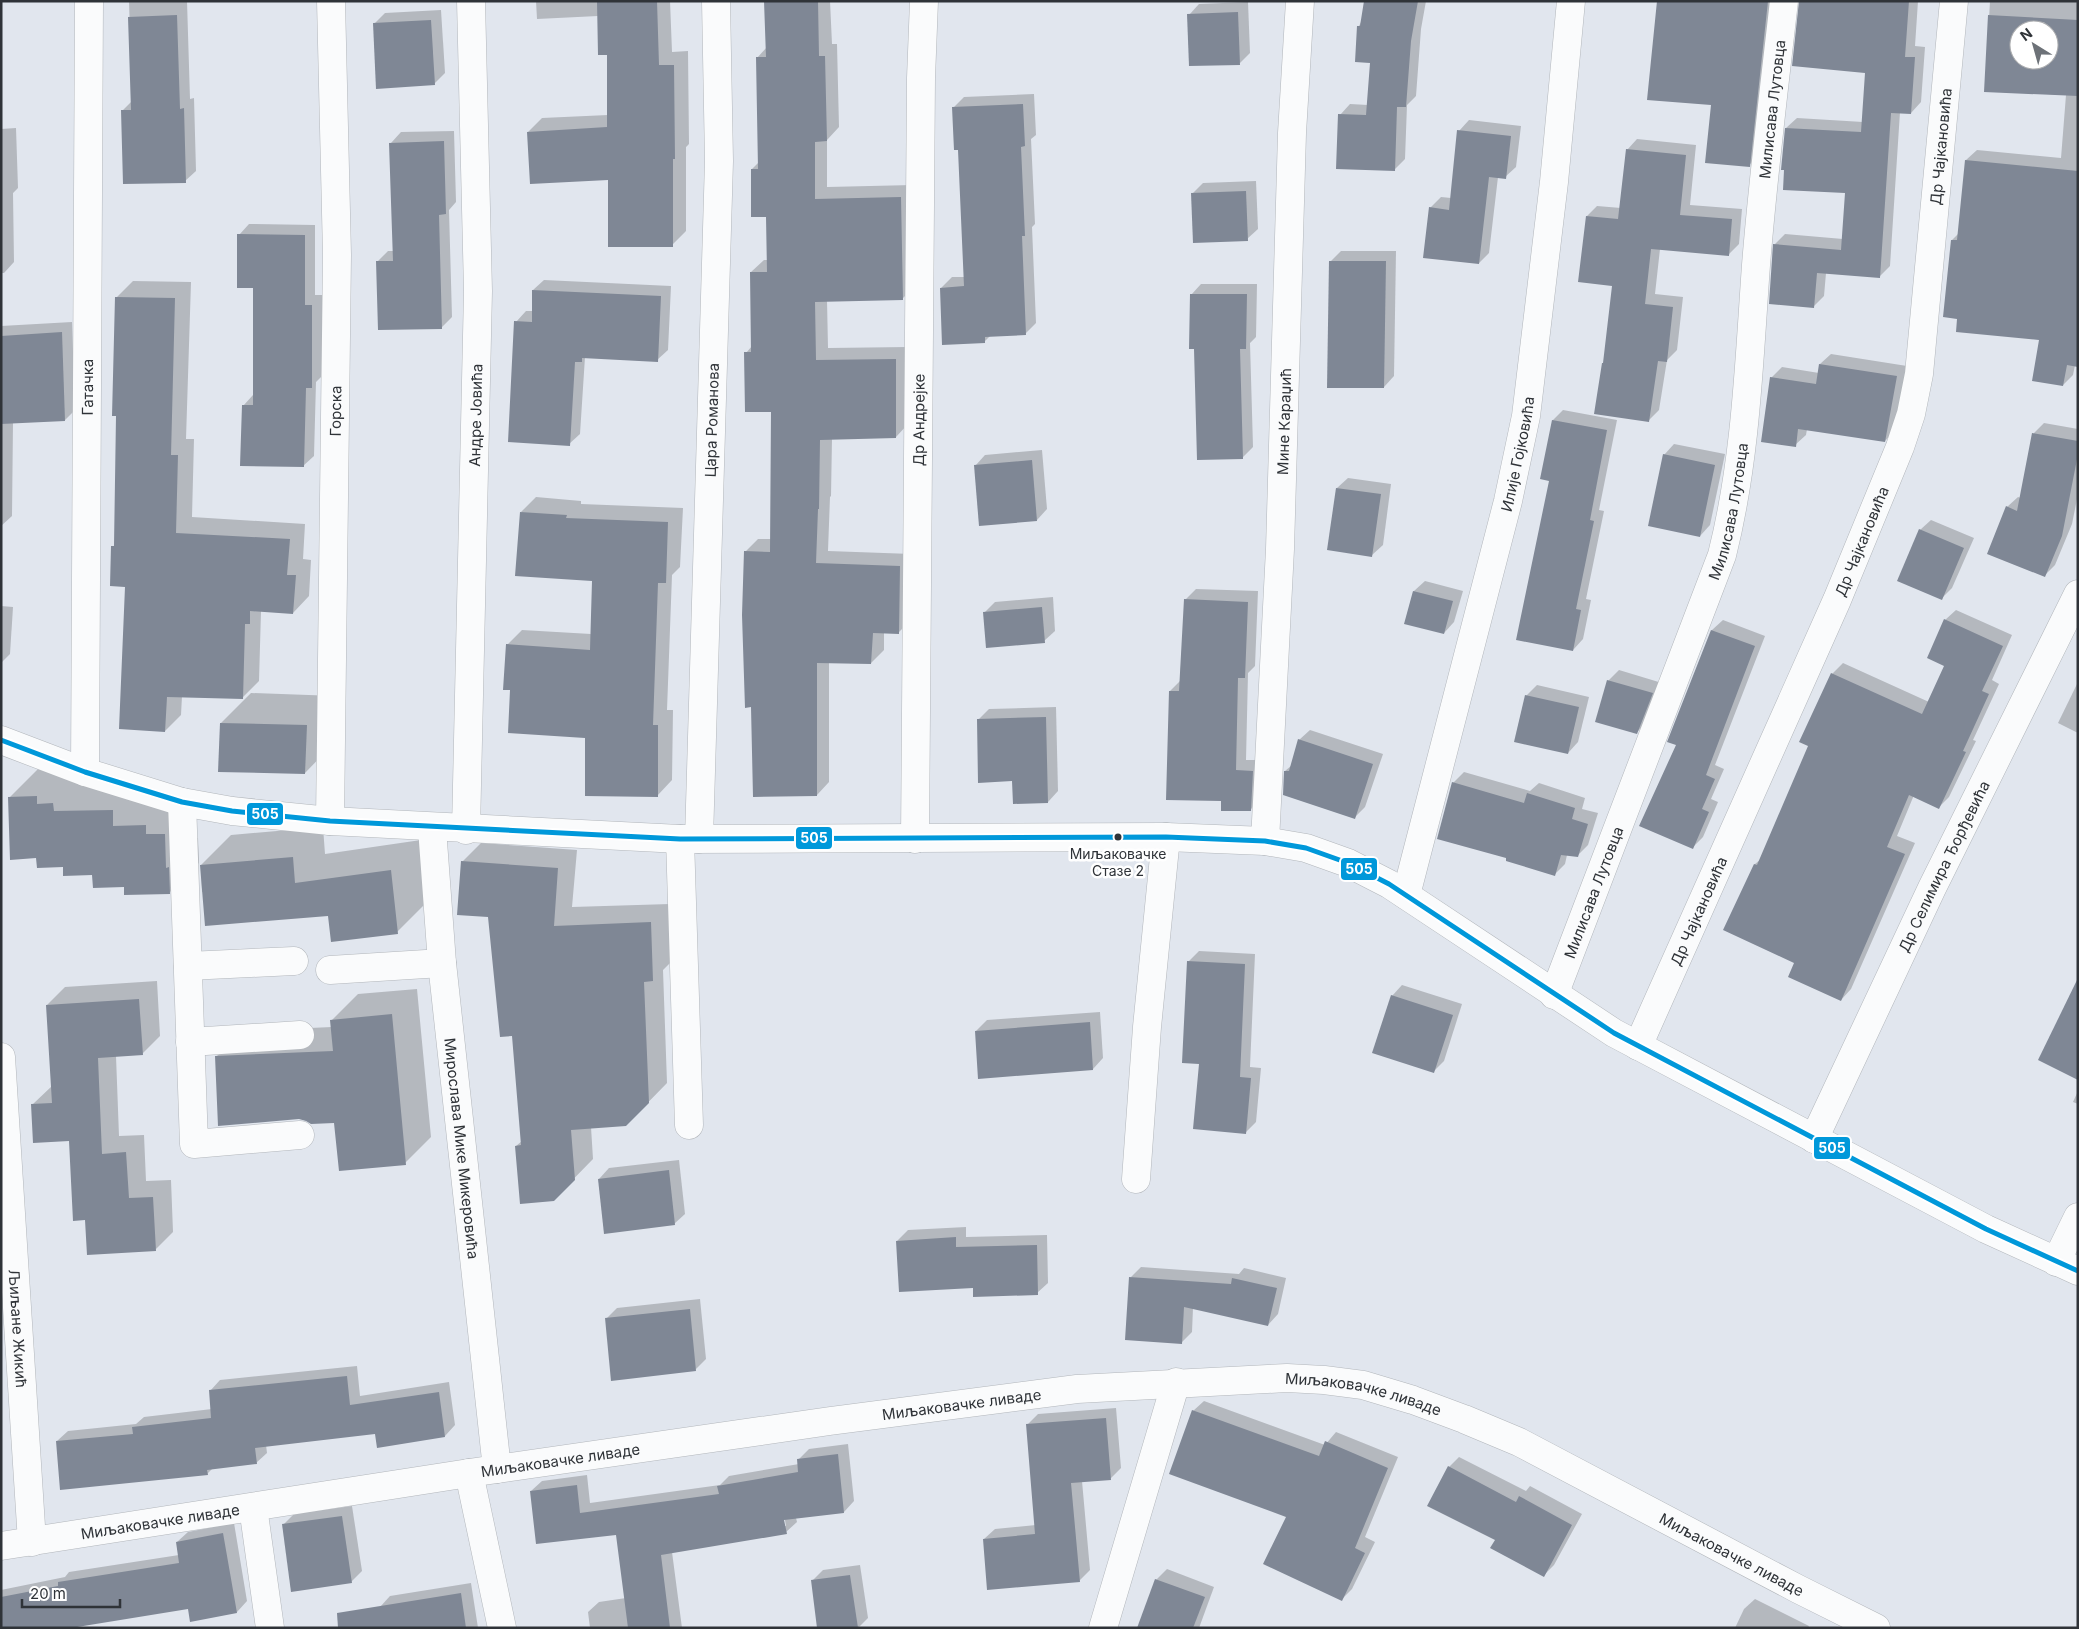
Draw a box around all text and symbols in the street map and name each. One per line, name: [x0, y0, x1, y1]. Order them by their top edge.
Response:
north arrow: [2009, 20, 2059, 70]
text: N: [2016, 24, 2035, 44]
street label: Милисава Лутовца: [1755, 39, 1789, 180]
street label: Др Чајкановића: [1925, 87, 1955, 206]
street label: Гатачка: [77, 359, 97, 415]
street label: Андре Јовића: [465, 363, 486, 467]
street label: Цара Романова: [700, 363, 723, 478]
street label: Мине Караџић: [1273, 368, 1295, 475]
street label: Др Андрејке: [908, 374, 928, 466]
street label: Горска: [325, 385, 345, 437]
street label: Илије Гојковића: [1496, 395, 1538, 514]
street label: Милисава Лутовца: [1704, 442, 1751, 583]
street label: Др Чајкановића: [1830, 483, 1892, 599]
street label: Др Селимира Ђорђевића: [1894, 777, 1993, 955]
line badge: 505: [246, 802, 284, 826]
text: 505: [251, 805, 279, 822]
street label: Милисава Лутовца: [1559, 824, 1627, 961]
line badge: 505: [795, 826, 833, 850]
text: 505: [800, 829, 828, 846]
marker: Миљаковачке Стазе 2: [1113, 832, 1123, 842]
place label: Миљаковачке Стазе 2: [1070, 845, 1166, 879]
street label: Др Чајкановића: [1666, 853, 1731, 968]
line badge: 505: [1340, 857, 1378, 881]
text: 505: [1345, 860, 1373, 877]
street label: Мирослава Мике Микеровића: [441, 1037, 484, 1260]
line badge: 505: [1813, 1136, 1851, 1160]
text: 505: [1818, 1139, 1846, 1156]
street label: Љиљане Жикић: [5, 1269, 32, 1388]
street label: Миљаковачке ливаде: [1284, 1368, 1444, 1419]
street label: Миљаковачке ливаде: [881, 1384, 1042, 1424]
street label: Миљаковачке ливаде: [480, 1439, 641, 1481]
street label: Миљаковачке ливаде: [79, 1499, 241, 1543]
street label: Миљаковачке ливаде: [1656, 1508, 1807, 1600]
scale bar: [22, 1576, 120, 1608]
text: 20 m: [30, 1584, 66, 1603]

